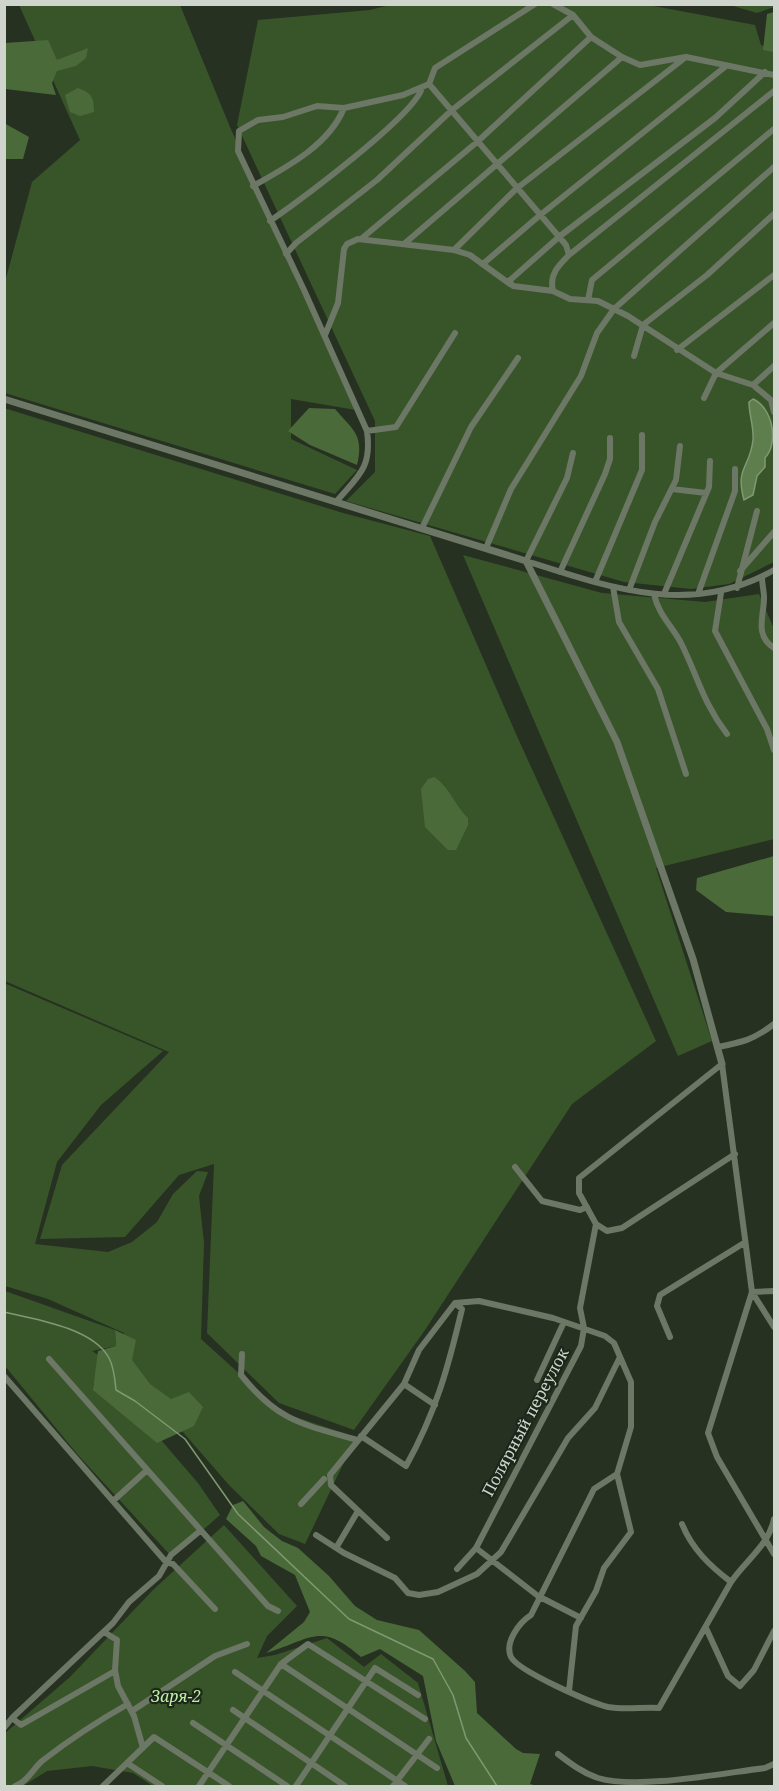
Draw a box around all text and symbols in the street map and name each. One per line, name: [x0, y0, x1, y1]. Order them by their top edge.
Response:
street label: Полярный переулок: [476, 1343, 574, 1500]
park label: Заря-2: [151, 1685, 201, 1707]

